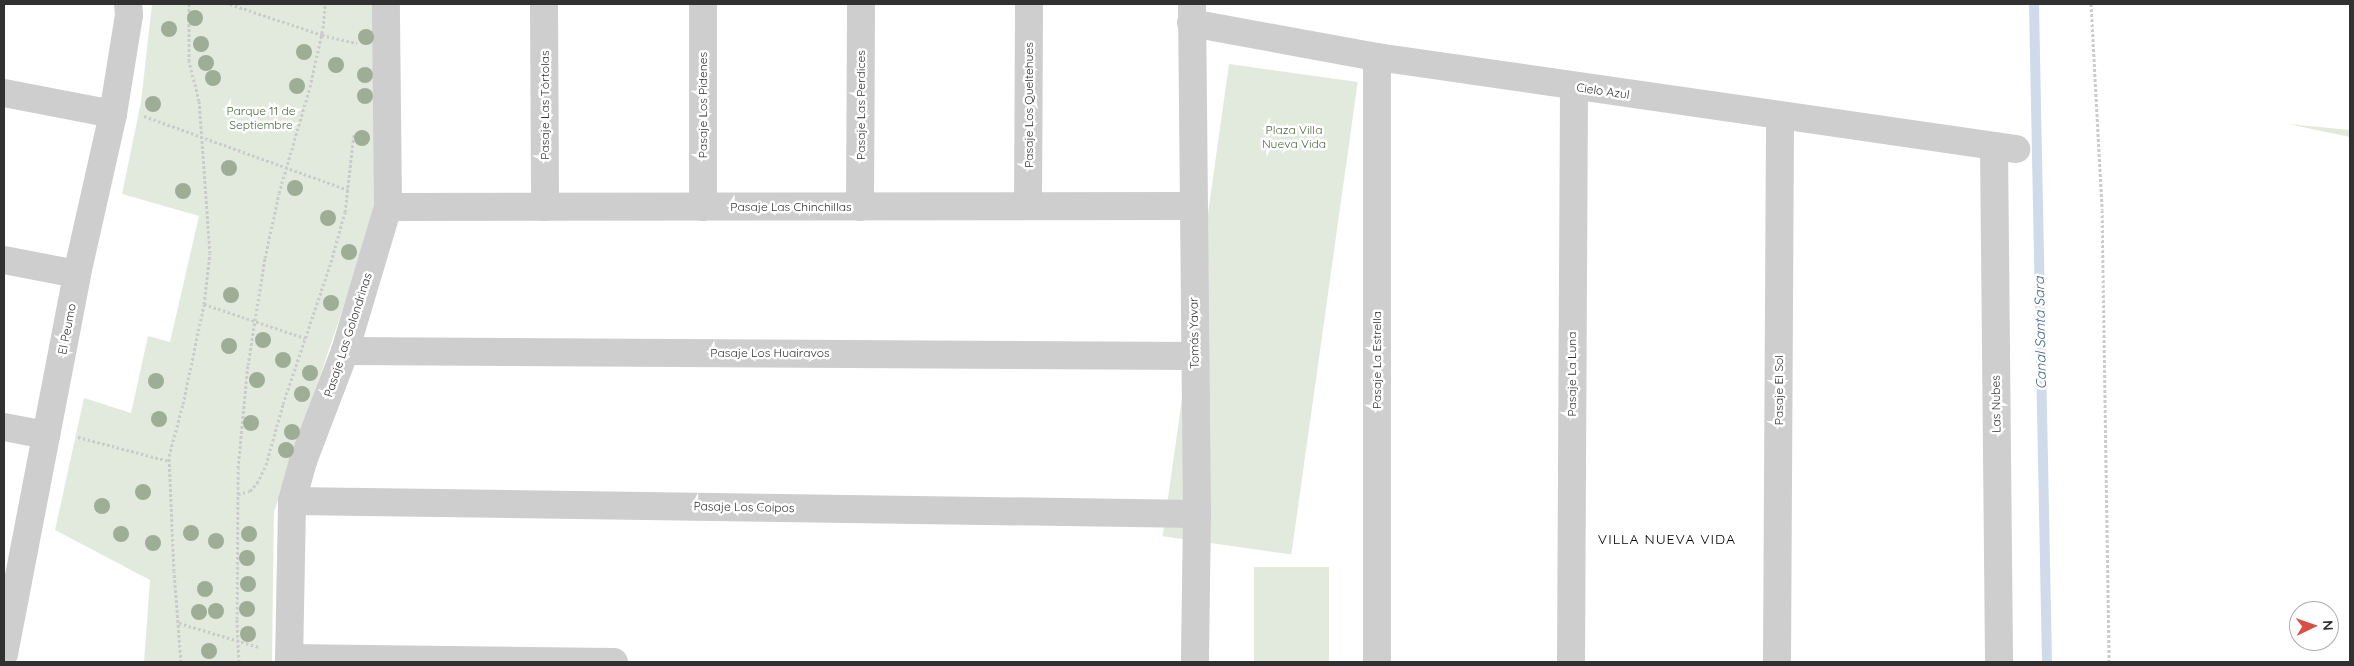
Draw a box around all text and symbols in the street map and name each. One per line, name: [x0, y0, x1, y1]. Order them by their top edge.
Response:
street label: Pasaje Los Queltehues: [1022, 42, 1036, 168]
street label: Pasaje Las Tórtolas: [538, 50, 552, 160]
street label: Pasaje Las Perdices: [854, 50, 868, 160]
street label: Pasaje Los Pidenes: [696, 52, 710, 158]
street label: Cielo Azul: [1576, 80, 1630, 102]
park label: Parque 11 de Septiembre: [226, 104, 296, 132]
park label: Plaza Villa Nueva Vida: [1262, 123, 1326, 151]
street label: Pasaje Las Chinchillas: [730, 200, 852, 214]
street label: Pasaje Las Golondrinas: [321, 271, 375, 399]
water label: Canal Santa Sara: [2031, 276, 2049, 390]
street label: Tomás Yavar: [1186, 297, 1202, 369]
street label: El Peumo: [55, 302, 79, 356]
street label: Pasaje La Estrella: [1370, 311, 1384, 409]
street label: Pasaje La Luna: [1565, 331, 1579, 417]
street label: Pasaje Los Huairavos: [710, 346, 830, 360]
street label: Pasaje El Sol: [1772, 355, 1786, 425]
street label: Las Nubes: [1988, 375, 2004, 433]
street label: Pasaje Los Coipos: [693, 499, 795, 515]
district label: VILLA NUEVA VIDA: [1596, 531, 1738, 547]
north arrow: [2289, 601, 2339, 651]
text: N: [2319, 620, 2337, 631]

